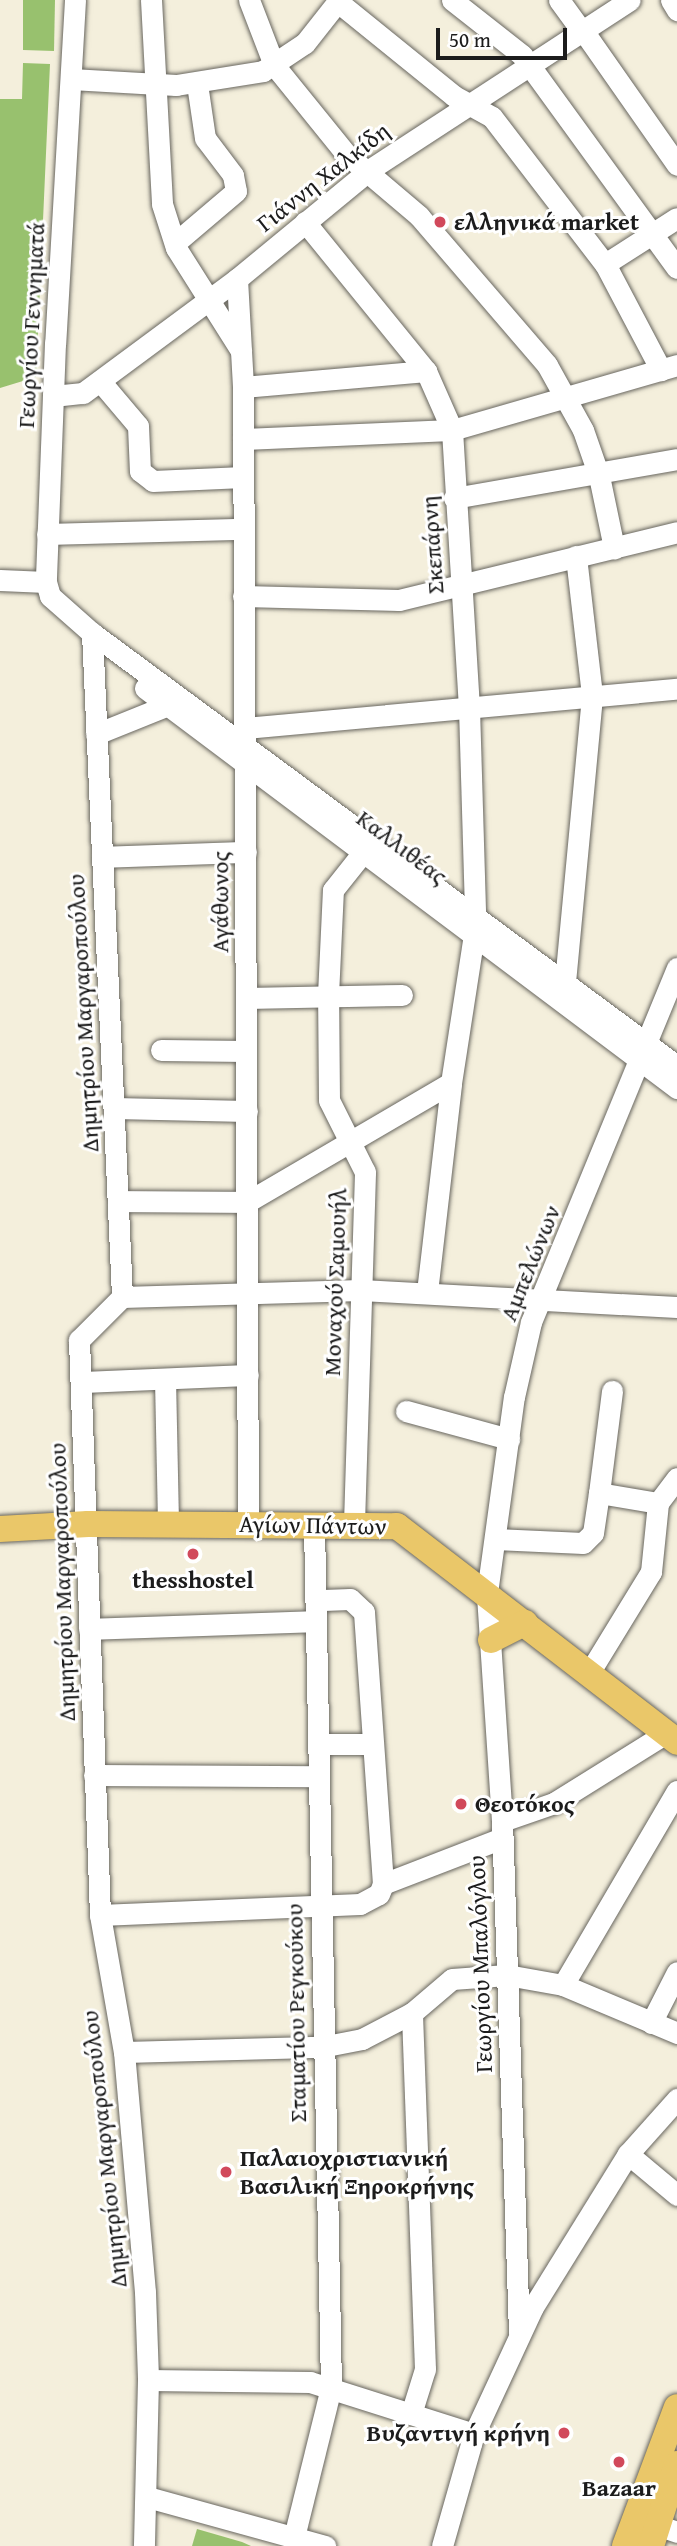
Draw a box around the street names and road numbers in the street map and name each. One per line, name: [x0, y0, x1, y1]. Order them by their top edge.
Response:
street label: Γιάννη Χαλκίδη: [251, 116, 395, 238]
street label: Γεωργίου Γεννηματά: [11, 221, 51, 429]
street label: Σκεπάρνη: [414, 495, 450, 595]
street label: Καλλιθέας: [351, 804, 453, 890]
street label: Αγάθωνος: [206, 851, 234, 953]
street label: Δημητρίου Μαργαροπούλου: [61, 873, 105, 1153]
street label: Μοναχού Σαμουήλ: [317, 1187, 353, 1377]
street label: Αμπελώνων: [494, 1201, 566, 1325]
street label: Δημητρίου Μαργαροπούλου: [43, 1442, 81, 1722]
street label: Αγίων Πάντων: [239, 1509, 387, 1541]
street label: Γεωργίου Μπαλόγλου: [462, 1855, 498, 2073]
street label: Σταματίου Ρεγκούκου: [280, 1903, 312, 2123]
street label: Δημητρίου Μαργαροπούλου: [75, 2009, 133, 2289]

